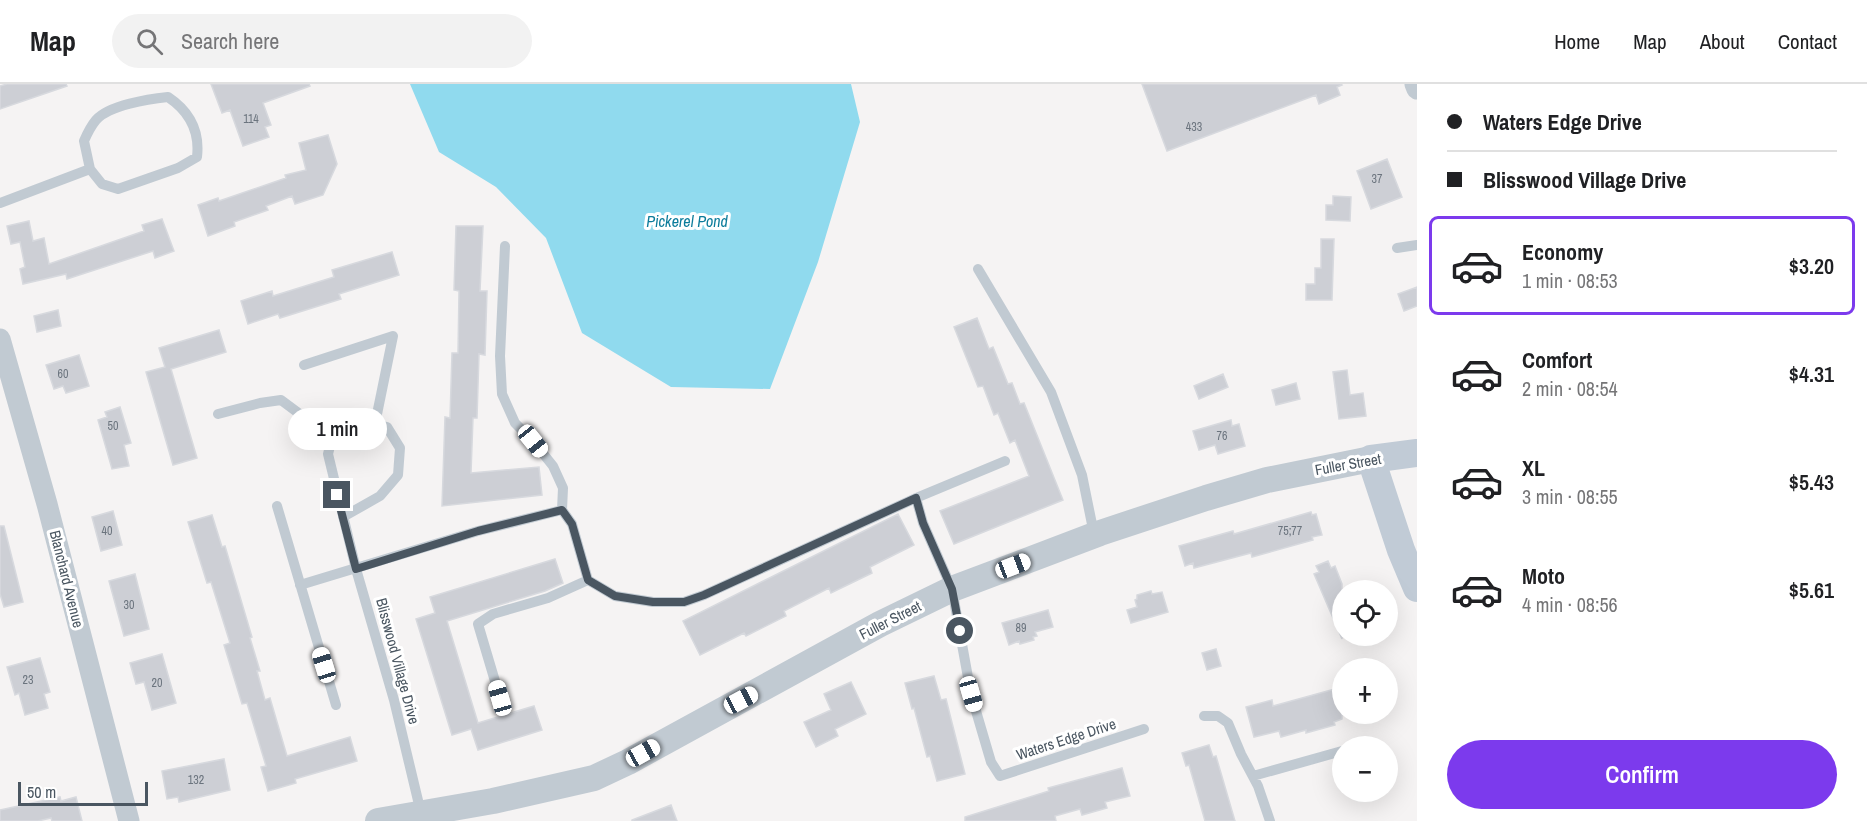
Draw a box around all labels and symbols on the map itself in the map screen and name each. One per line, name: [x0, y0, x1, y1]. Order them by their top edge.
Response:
house number: 114: [243, 111, 259, 127]
house number: 433: [1186, 119, 1202, 135]
house number: 37: [1372, 171, 1383, 187]
water label: Pickerel Pond: [646, 210, 729, 232]
house number: 60: [58, 366, 68, 382]
callout: 1 min: [288, 408, 386, 450]
house number: 50: [108, 418, 118, 434]
car: [515, 421, 551, 461]
house number: 76: [1217, 428, 1227, 444]
street label: Fuller Street: [1313, 448, 1383, 480]
route end: [323, 481, 350, 508]
house number: 40: [102, 523, 112, 539]
house number: 75;77: [1278, 523, 1303, 539]
street label: Blanchard Avenue: [45, 528, 89, 630]
car: [993, 551, 1033, 581]
street label: Fuller Street: [855, 595, 925, 645]
street label: Blisswood Village Drive: [371, 596, 425, 726]
house number: 30: [124, 597, 134, 613]
route start: [946, 617, 973, 644]
house number: 89: [1016, 620, 1026, 636]
car: [310, 645, 338, 685]
house number: 23: [23, 672, 33, 688]
car: [957, 674, 985, 714]
house number: 20: [152, 675, 162, 691]
car: [486, 678, 514, 718]
car: [721, 684, 761, 716]
street label: Waters Edge Drive: [1014, 713, 1119, 765]
car: [623, 736, 663, 770]
house number: 132: [188, 772, 204, 788]
scale bar: [18, 779, 148, 806]

